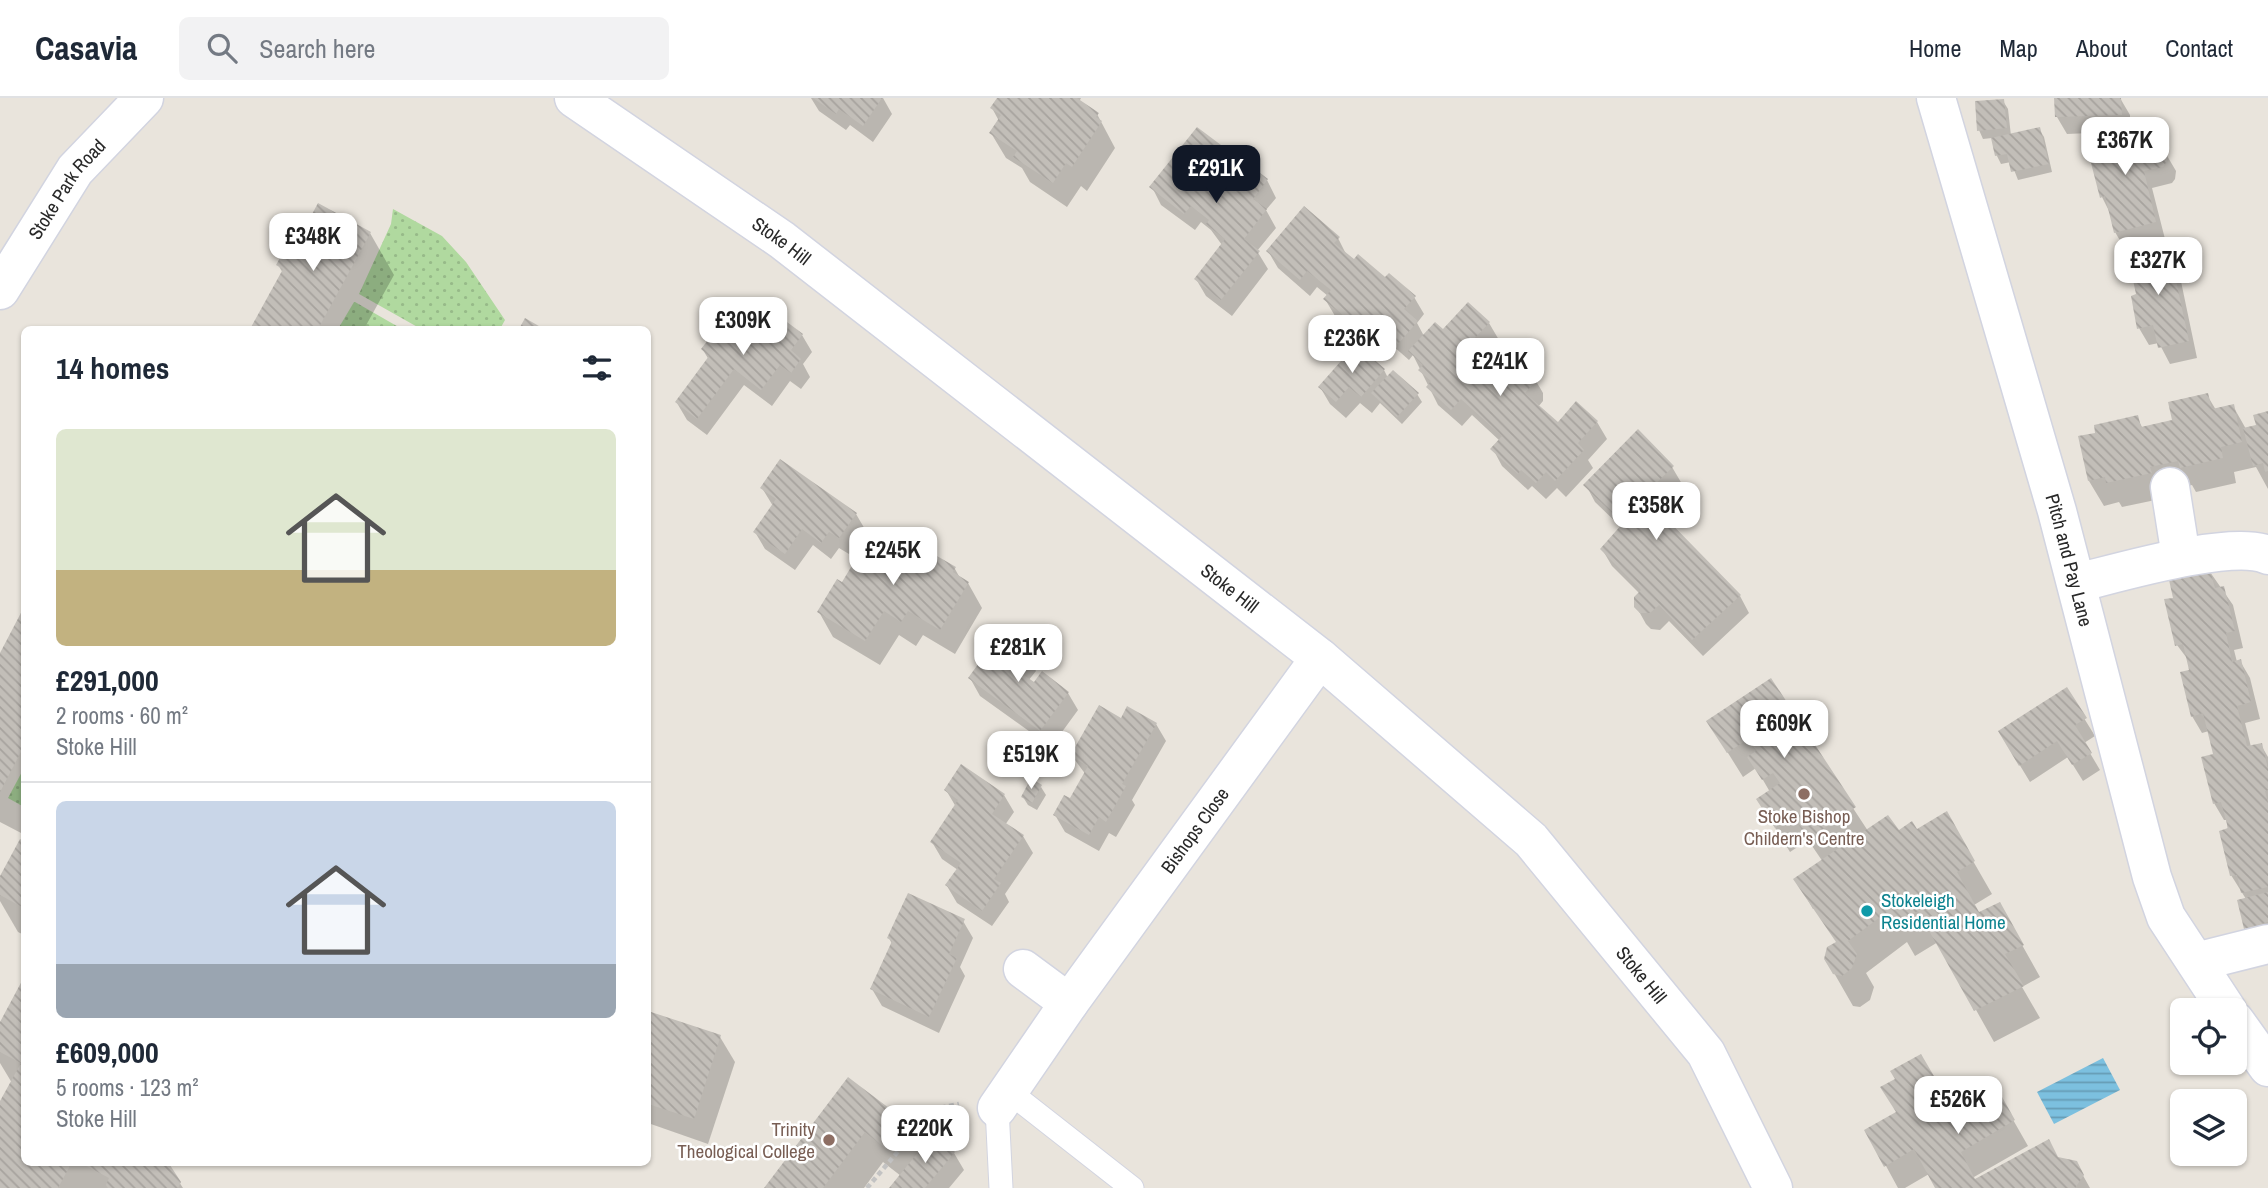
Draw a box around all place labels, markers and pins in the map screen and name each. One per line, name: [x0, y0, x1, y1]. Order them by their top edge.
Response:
pin: £367K: [2076, 118, 2174, 177]
pin: £291K: [1167, 146, 1265, 205]
pin: £348K: [264, 214, 362, 273]
pin: £327K: [2109, 238, 2207, 297]
pin: £309K: [694, 298, 792, 357]
pin: £236K: [1303, 316, 1401, 375]
pin: £241K: [1451, 338, 1549, 398]
pin: £358K: [1607, 482, 1705, 542]
pin: £245K: [844, 528, 942, 587]
pin: £281K: [969, 624, 1067, 684]
pin: £609K: [1735, 700, 1833, 760]
pin: £519K: [982, 732, 1080, 791]
marker: Stoke Bishop Childern's Centre: [1796, 786, 1812, 802]
place label: Stoke Bishop Childern's Centre: [1744, 803, 1864, 851]
place label: Stokeleigh Residential Home: [1881, 887, 2006, 935]
marker: Stokeleigh Residential Home: [1859, 903, 1875, 919]
pin: £526K: [1909, 1076, 2007, 1136]
pin: £220K: [876, 1105, 974, 1165]
place label: Trinity Theological College: [677, 1116, 815, 1164]
marker: Trinity Theological College: [821, 1132, 837, 1148]

